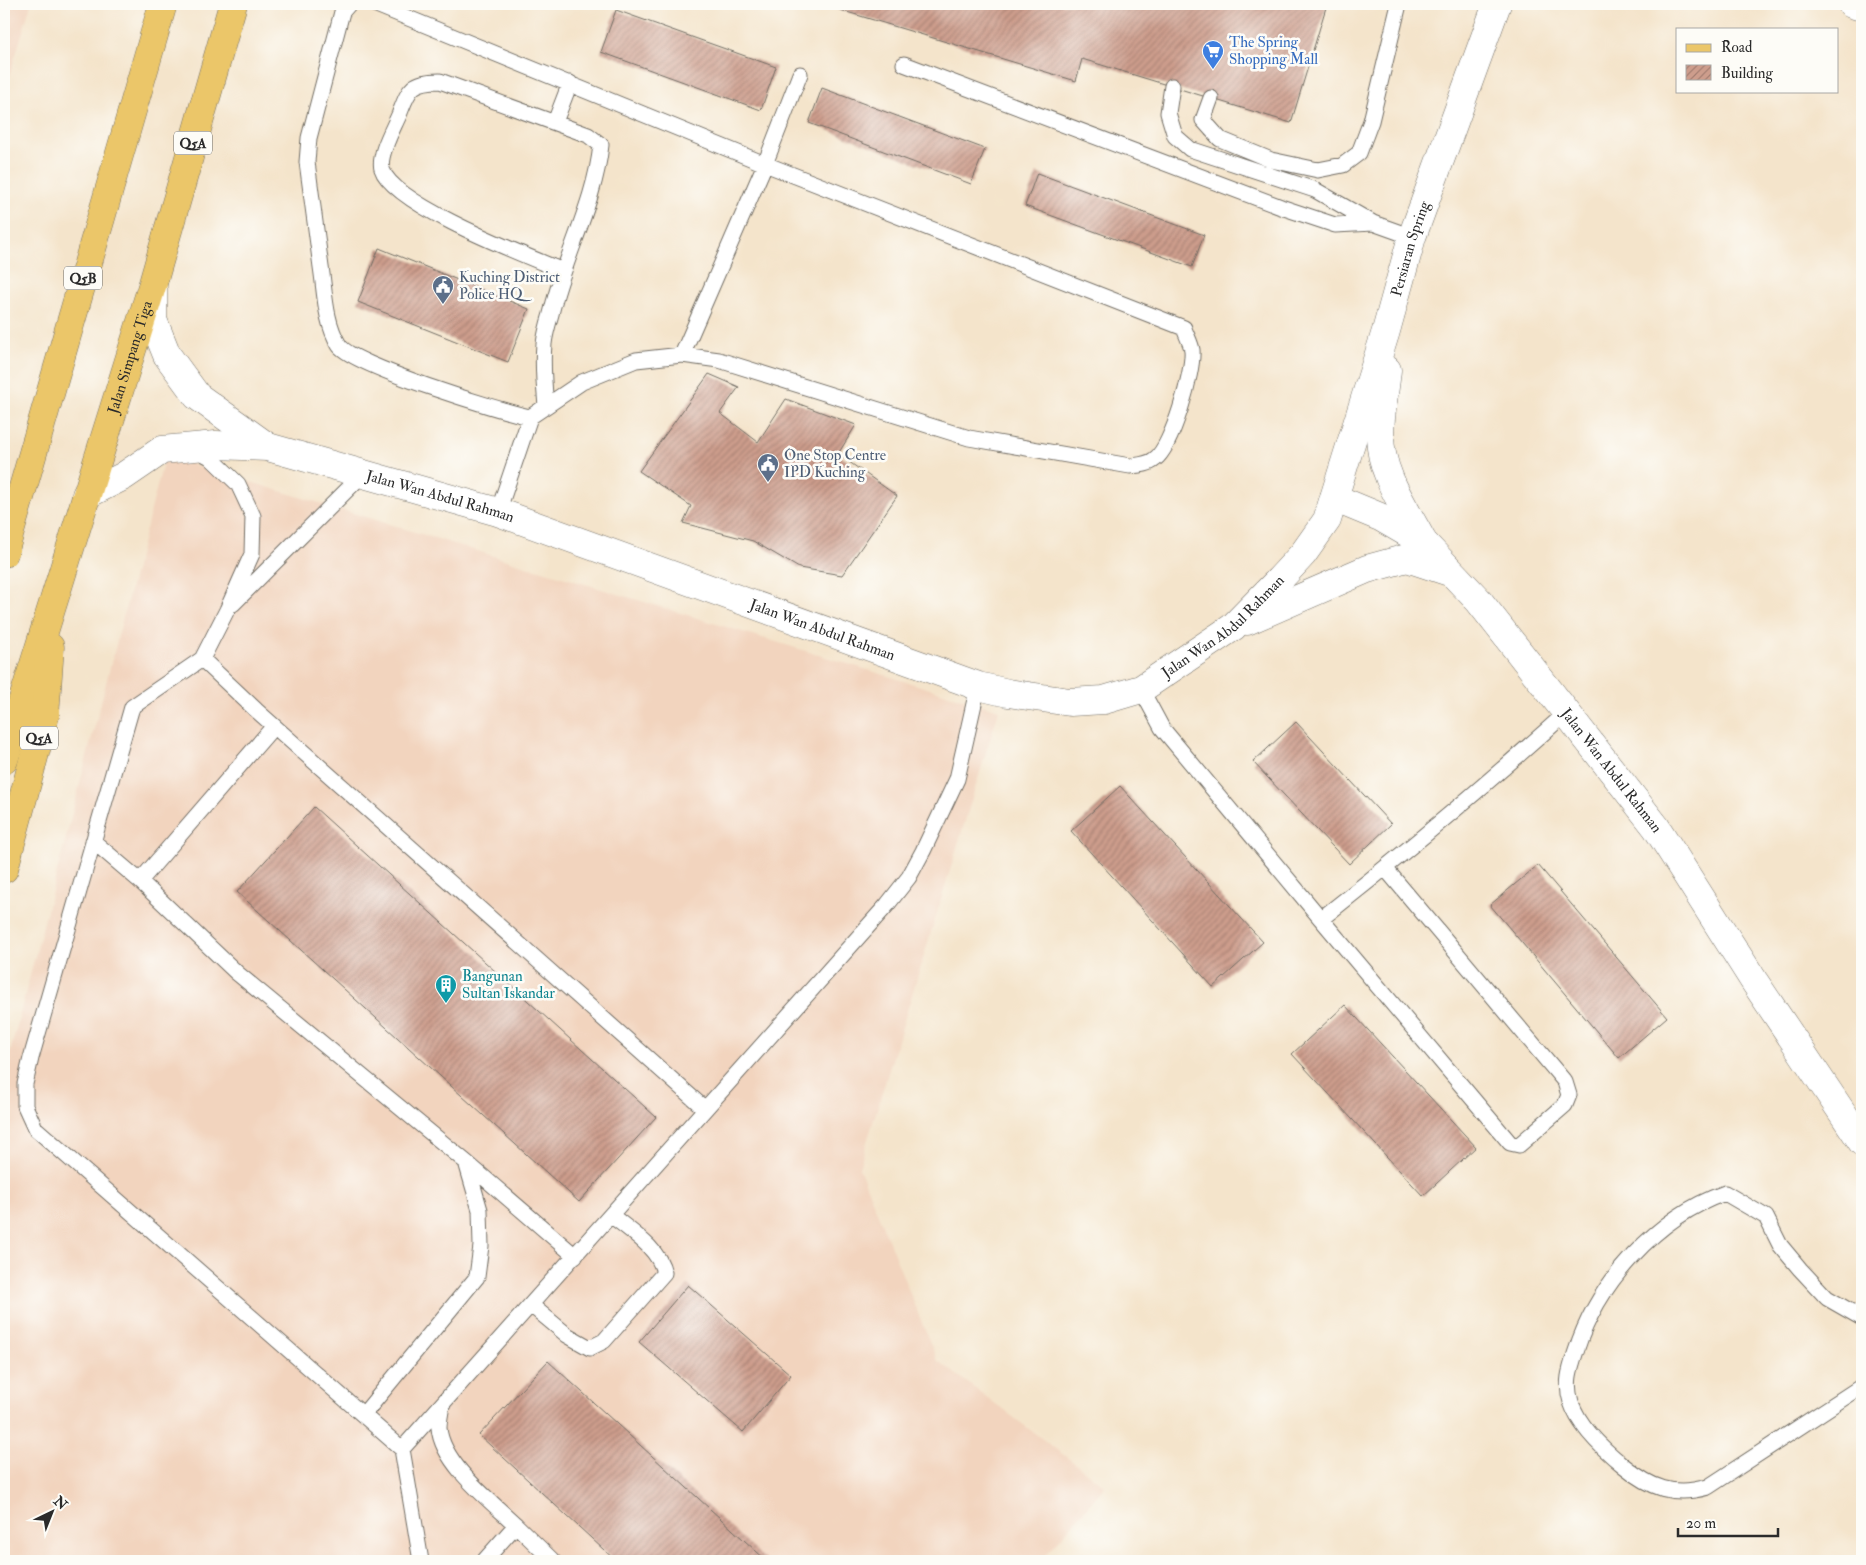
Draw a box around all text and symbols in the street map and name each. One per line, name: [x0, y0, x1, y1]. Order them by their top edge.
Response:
legend: [1676, 28, 1838, 92]
place label: The Spring Shopping Mall: [1229, 33, 1318, 70]
text: Road: [1721, 38, 1753, 57]
supermarket icon: The Spring Shopping Mall: [1201, 39, 1225, 70]
text: Building: [1721, 64, 1773, 83]
road number: Q5A: [174, 132, 212, 154]
street label: Persiaran Spring: [1387, 198, 1434, 298]
road number: Q5B: [64, 266, 102, 290]
place label: Kuching District Police HQ: [459, 268, 560, 304]
public building icon: Kuching District Police HQ: [431, 274, 455, 305]
street label: Jalan Simpang Tiga: [103, 298, 157, 417]
place label: One Stop Centre IPD Kuching: [784, 446, 886, 482]
public building icon: One Stop Centre IPD Kuching: [756, 452, 780, 483]
street label: Jalan Wan Abdul Rahman: [363, 465, 517, 527]
street label: Jalan Wan Abdul Rahman: [1157, 571, 1288, 683]
street label: Jalan Wan Abdul Rahman: [746, 594, 898, 665]
street label: Jalan Wan Abdul Rahman: [1556, 703, 1667, 836]
road number: Q5A: [20, 726, 58, 750]
place label: Bangunan Sultan Iskandar: [462, 967, 555, 1003]
building icon: Bangunan Sultan Iskandar: [434, 973, 458, 1004]
north arrow: [28, 1488, 78, 1538]
text: N: [49, 1492, 71, 1514]
scale bar: [1678, 1505, 1778, 1537]
text: 20 m: [1686, 1514, 1716, 1533]

